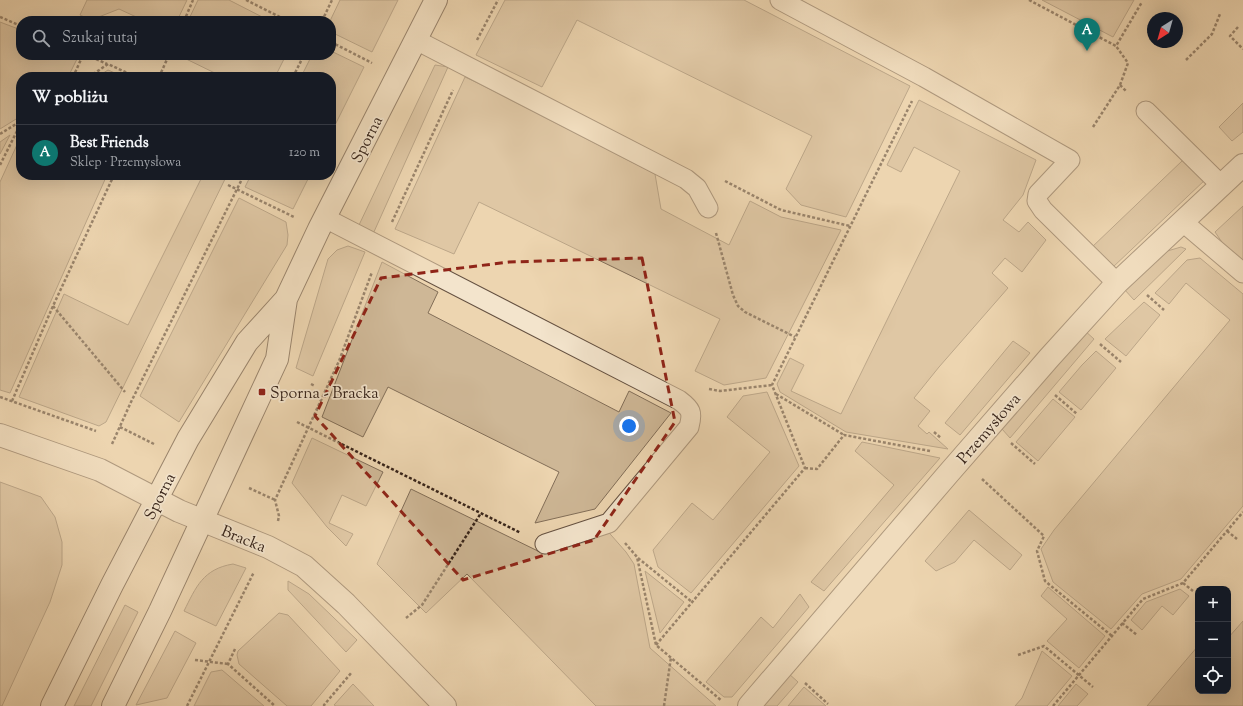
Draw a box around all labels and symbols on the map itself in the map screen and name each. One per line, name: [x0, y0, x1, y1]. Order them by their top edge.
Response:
north arrow: [1147, 12, 1183, 48]
pin: A: [1074, 18, 1100, 51]
street label: Sporna: [347, 112, 390, 168]
place label: Sporna - Bracka: [270, 383, 379, 406]
marker: Sporna - Bracka: [257, 387, 267, 397]
street label: Przemysłowa: [953, 389, 1028, 470]
your location: [619, 416, 639, 436]
street label: Sporna: [140, 469, 183, 525]
street label: Bracka: [217, 521, 269, 560]

